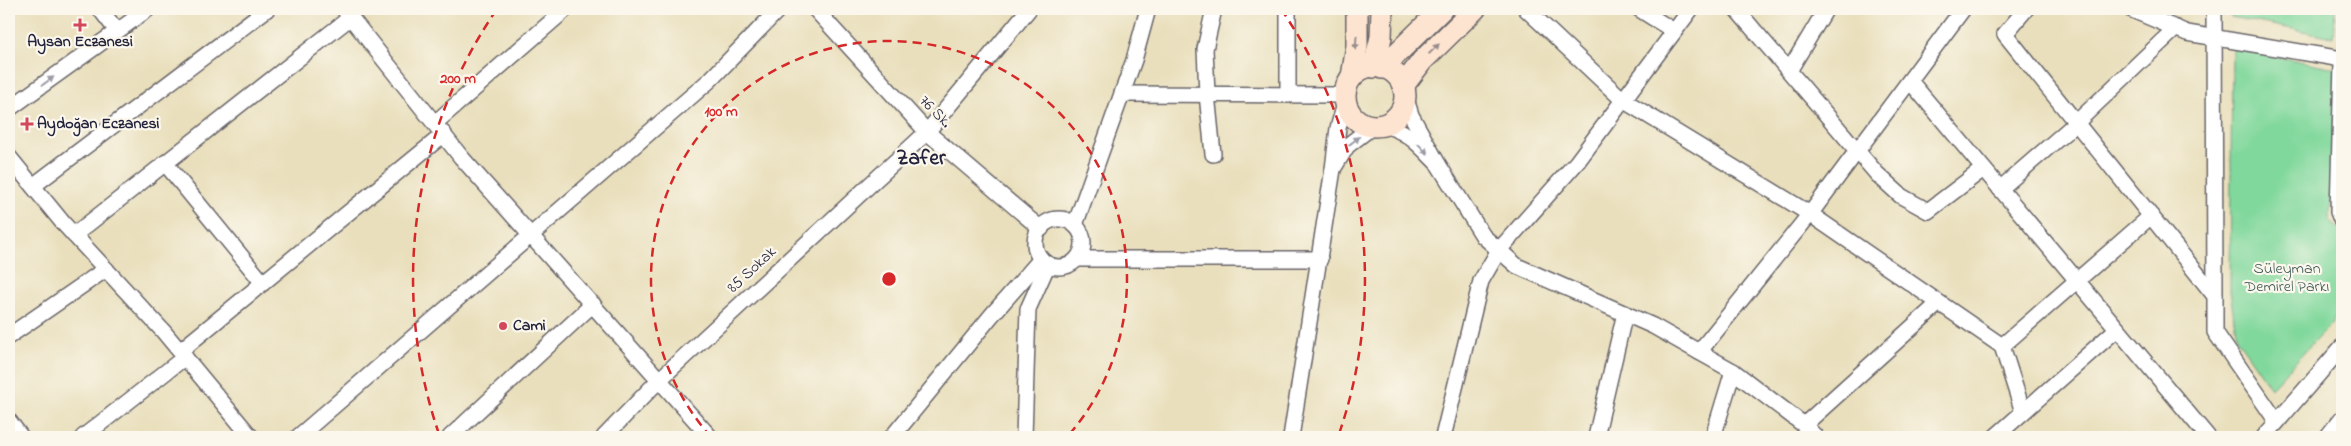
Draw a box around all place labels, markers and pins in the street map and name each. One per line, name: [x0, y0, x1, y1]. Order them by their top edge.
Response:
marker: Aysan Eczanesi: [74, 19, 86, 31]
place label: Aysan Eczanesi: [27, 30, 133, 55]
place label: Aydoğan Eczanesi: [37, 112, 160, 137]
marker: Aydoğan Eczanesi: [21, 118, 33, 130]
centre of rings: [880, 270, 898, 288]
place label: Cami: [513, 314, 546, 338]
marker: Cami: [497, 320, 509, 332]

